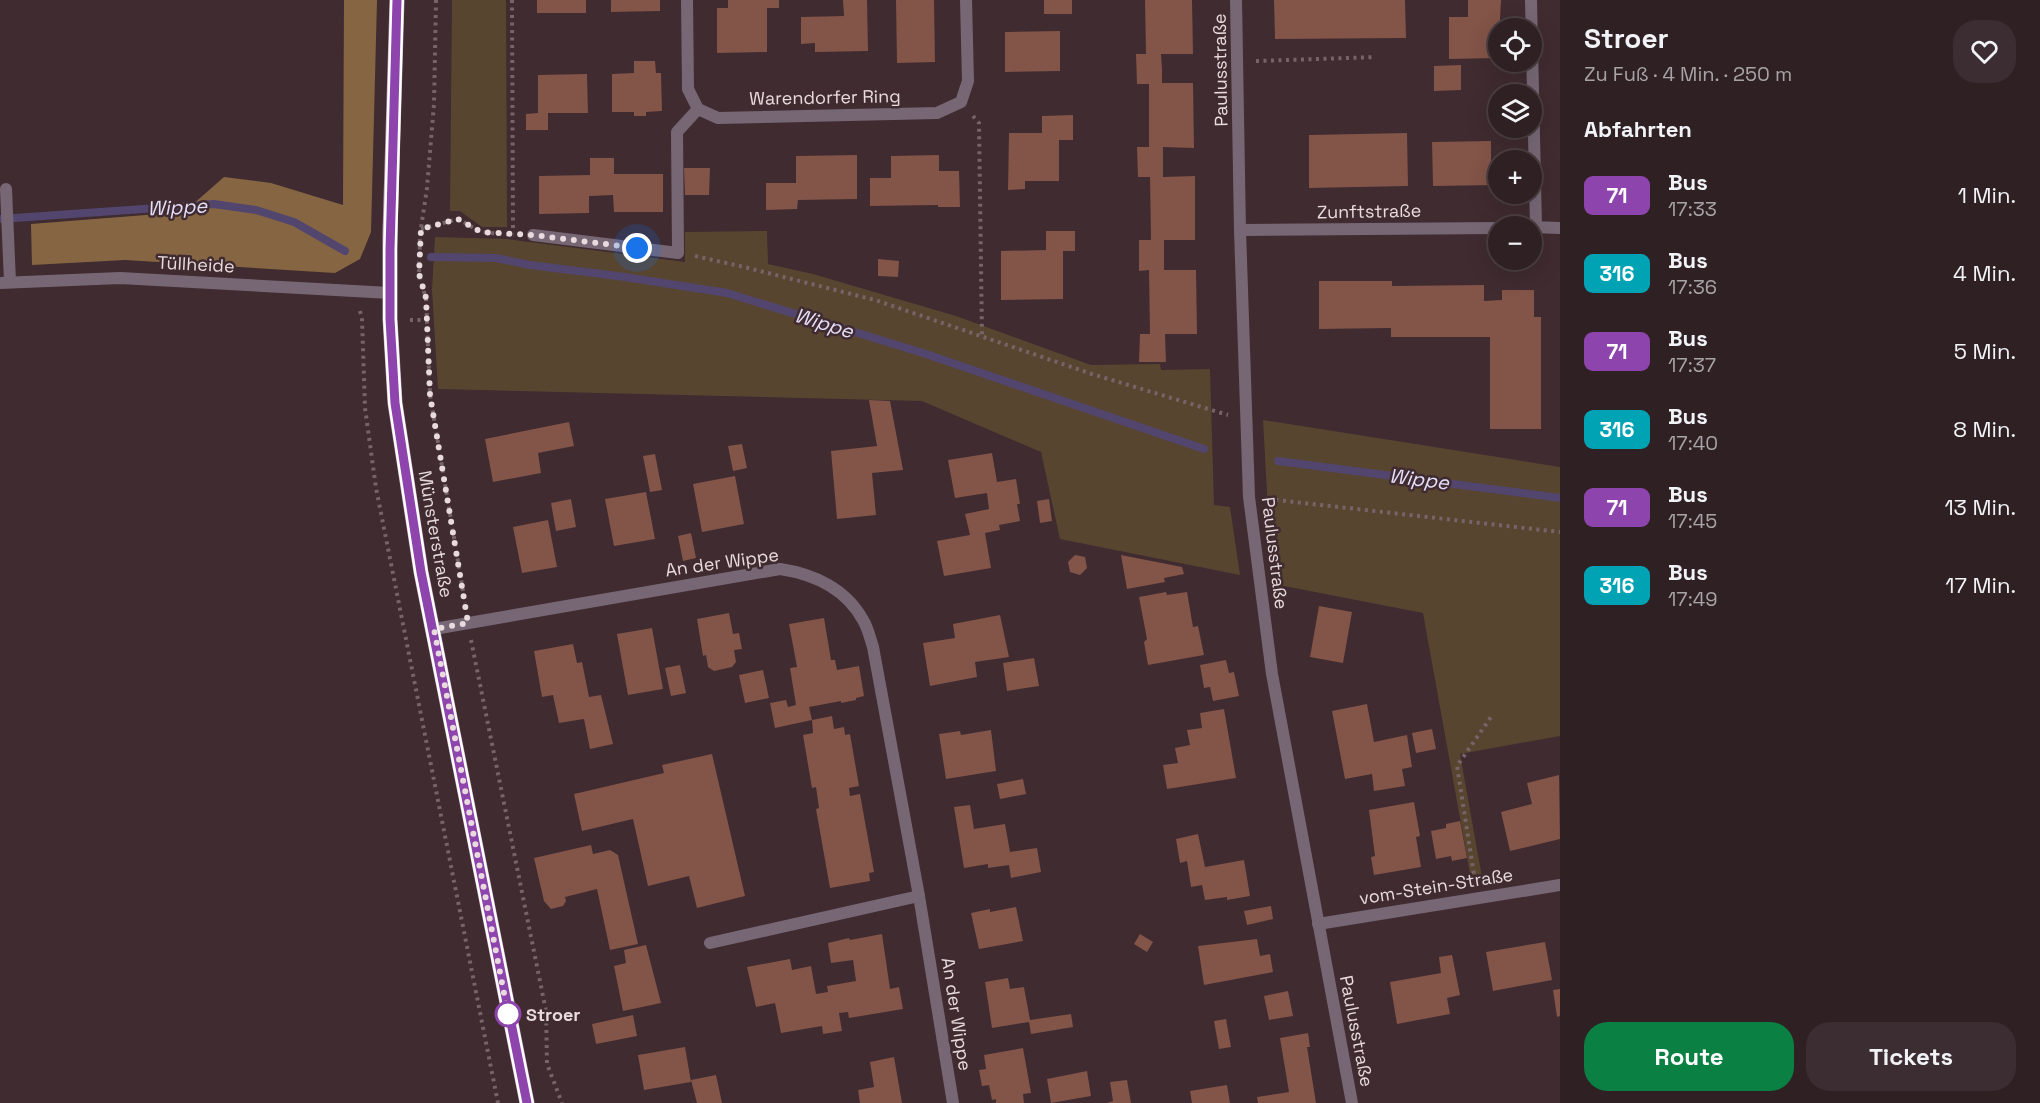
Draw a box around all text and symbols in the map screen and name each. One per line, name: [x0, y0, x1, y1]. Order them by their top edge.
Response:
street label: Paulusstraße: [1208, 13, 1232, 127]
map controls: [1488, 18, 1542, 270]
button: locate: [1488, 18, 1542, 72]
text: Stroer: [1584, 20, 1669, 56]
button: heart: [1953, 20, 2016, 83]
text: Zu Fuß · 4 Min. · 250 m: [1584, 61, 1792, 87]
street label: Warendorfer Ring: [749, 84, 901, 110]
button: layers: [1488, 84, 1542, 138]
text: Abfahrten: [1584, 115, 1692, 143]
button: +: [1488, 150, 1542, 204]
text: Bus: [1668, 168, 1708, 196]
text: 1 Min.: [1958, 181, 2016, 209]
text: 71: [1607, 182, 1627, 209]
water label: Wippe: [146, 192, 209, 222]
text: 17:33: [1668, 196, 1717, 222]
street label: Zunftstraße: [1317, 199, 1421, 223]
button: −: [1488, 216, 1542, 270]
your location: [622, 233, 652, 263]
text: Bus: [1668, 246, 1708, 274]
street label: Tüllheide: [157, 250, 235, 278]
text: 4 Min.: [1953, 259, 2016, 287]
text: 316: [1600, 260, 1634, 287]
text: 17:36: [1668, 274, 1717, 300]
water label: Wippe: [792, 302, 858, 345]
text: Bus: [1668, 324, 1708, 352]
text: 5 Min.: [1954, 337, 2016, 365]
text: 71: [1607, 338, 1627, 365]
text: 17:37: [1668, 352, 1716, 378]
text: Bus: [1668, 402, 1708, 430]
text: 8 Min.: [1953, 415, 2016, 443]
text: 316: [1600, 416, 1634, 443]
text: 17:40: [1668, 430, 1718, 456]
water label: Wippe: [1388, 462, 1452, 496]
street label: Münsterstraße: [414, 469, 458, 599]
text: Bus: [1668, 480, 1708, 508]
text: 13 Min.: [1944, 493, 2016, 521]
text: 71: [1607, 494, 1627, 521]
street label: Paulusstraße: [1257, 496, 1293, 610]
text: 17:45: [1668, 508, 1717, 534]
street label: An der Wippe: [664, 543, 780, 581]
text: Bus: [1668, 558, 1708, 586]
text: 17 Min.: [1945, 571, 2016, 599]
text: 316: [1600, 572, 1634, 599]
text: 17:49: [1668, 586, 1717, 612]
street label: vom-Stein-Straße: [1357, 862, 1515, 910]
street label: An der Wippe: [937, 956, 977, 1072]
street label: Paulusstraße: [1335, 973, 1379, 1089]
marker: Stroer: [495, 1001, 521, 1027]
place label: Stroer: [526, 1003, 580, 1026]
button: Route: [1584, 1022, 1794, 1091]
button: Tickets: [1806, 1022, 2016, 1091]

